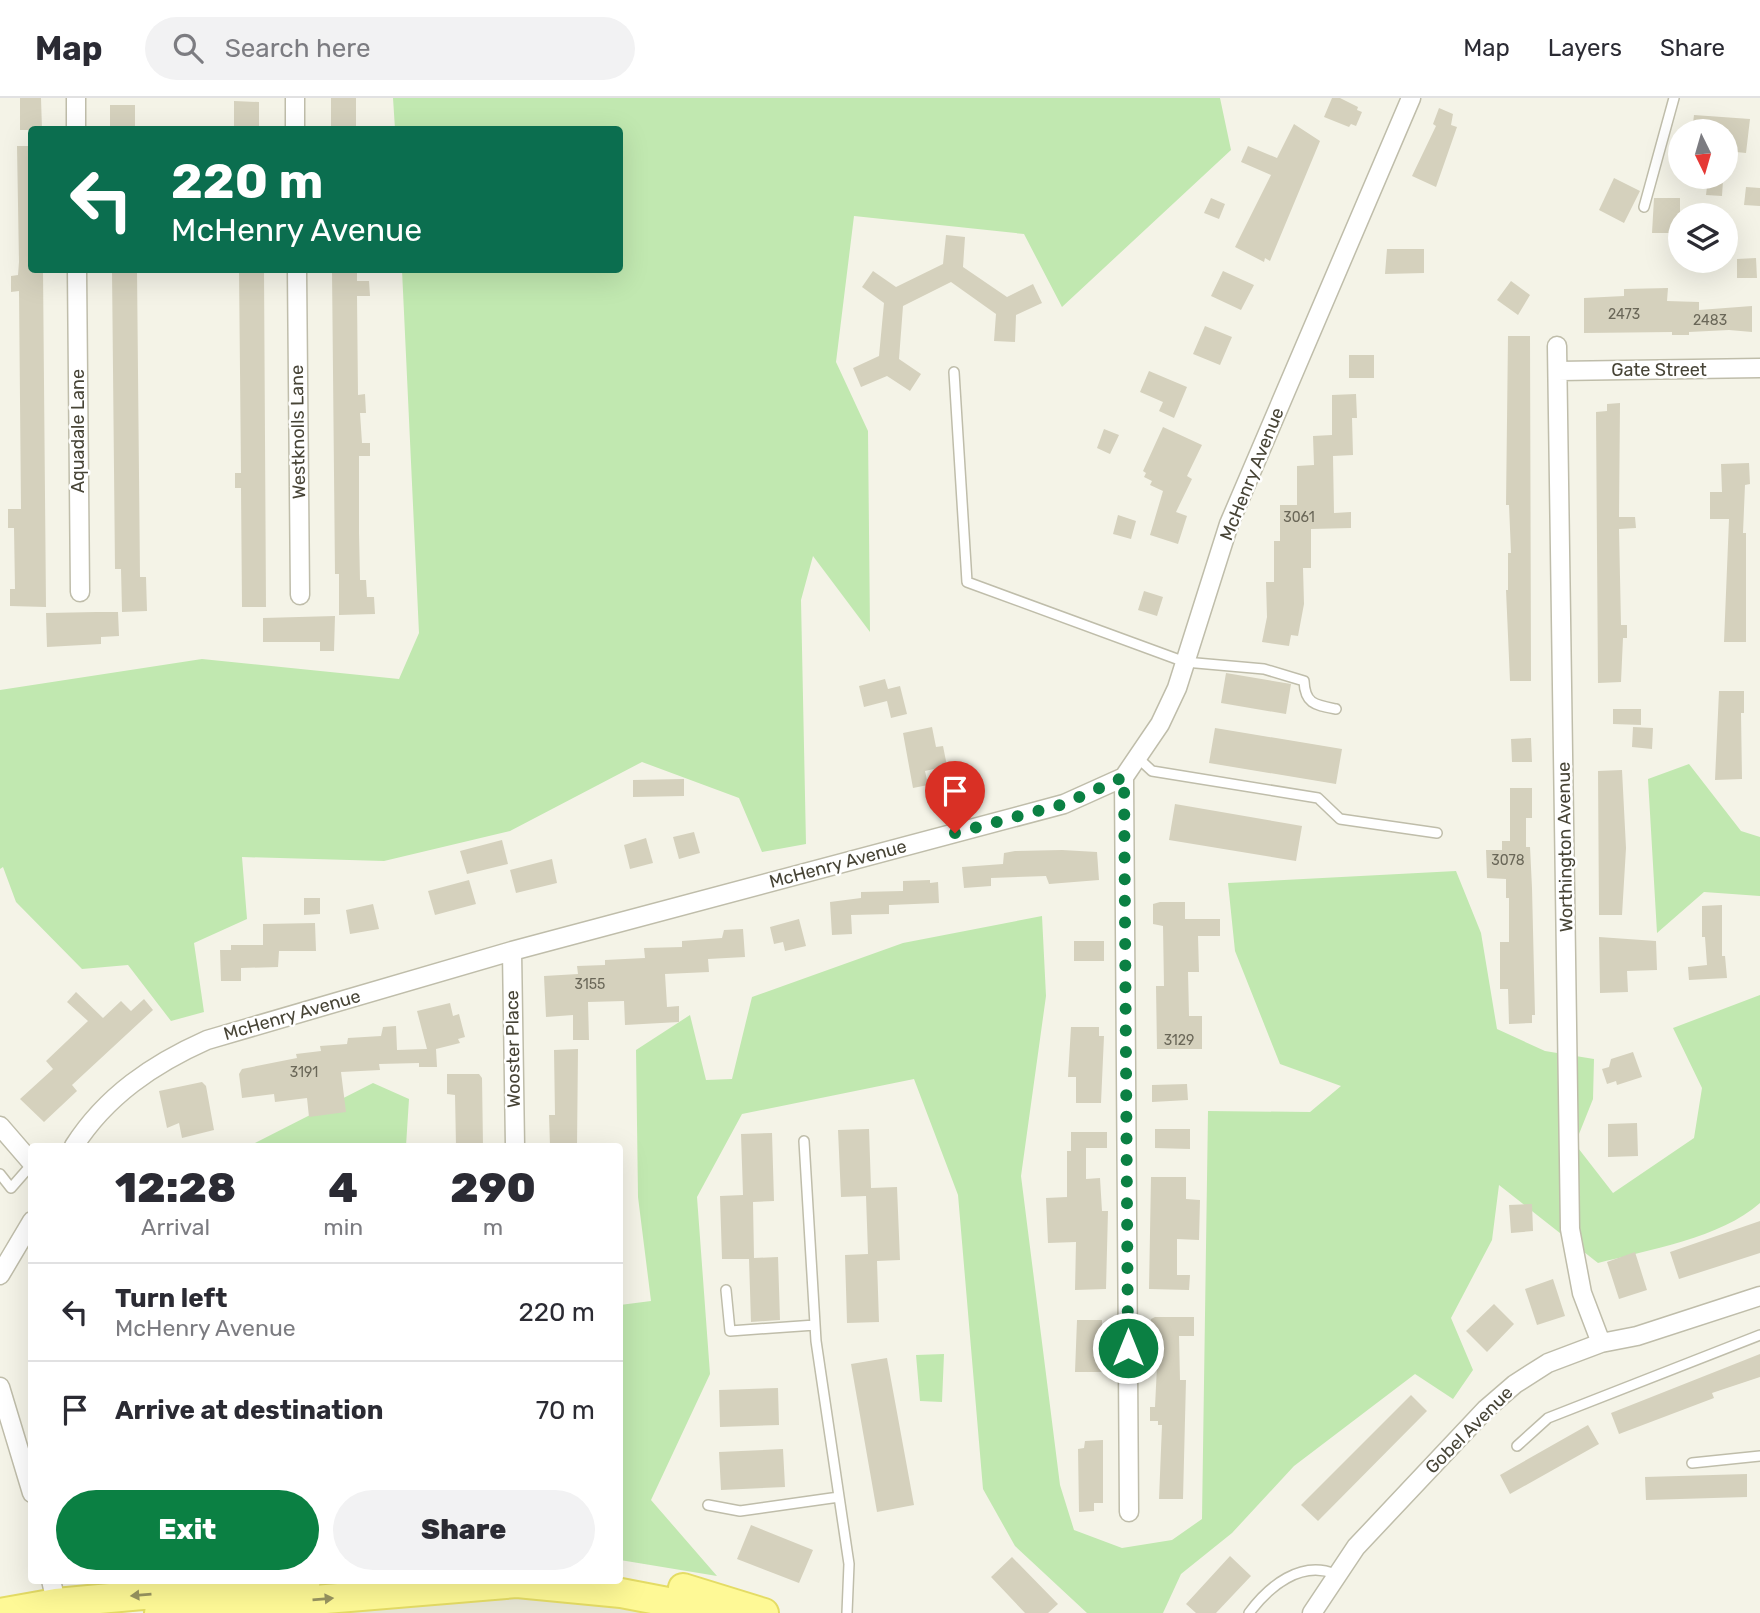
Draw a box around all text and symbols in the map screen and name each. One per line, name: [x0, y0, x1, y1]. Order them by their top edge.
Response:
search box: [145, 17, 635, 80]
text: Map: [35, 29, 103, 68]
icon: search: [169, 29, 207, 67]
text: Search here: [225, 33, 370, 64]
text: Map: [1463, 34, 1510, 62]
text: Layers: [1548, 34, 1622, 62]
text: Share: [1660, 34, 1725, 62]
north arrow: [1668, 119, 1738, 189]
map controls: [1668, 119, 1738, 273]
text: 220 m: [171, 152, 323, 210]
icon: left: [56, 154, 147, 245]
button: layers: [1668, 203, 1738, 273]
text: McHenry Avenue: [171, 211, 422, 249]
house number: 2473: [1608, 306, 1640, 323]
house number: 2483: [1693, 312, 1727, 329]
street label: Gate Street: [1611, 359, 1707, 381]
street label: Westknolls Lane: [286, 365, 310, 499]
street label: Aquadale Lane: [67, 369, 89, 493]
street label: McHenry Avenue: [1215, 404, 1289, 544]
house number: 3061: [1283, 509, 1315, 526]
pin: [925, 761, 985, 833]
street label: Worthington Avenue: [1553, 762, 1577, 932]
icon: arrive: [936, 772, 974, 810]
street label: McHenry Avenue: [767, 835, 909, 893]
house number: 3078: [1491, 852, 1525, 869]
house number: 3155: [575, 976, 605, 993]
street label: McHenry Avenue: [221, 985, 363, 1045]
street label: Wooster Place: [501, 990, 525, 1108]
house number: 3129: [1164, 1032, 1194, 1049]
house number: 3191: [290, 1064, 318, 1081]
text: 12:28: [115, 1163, 236, 1213]
text: 4: [328, 1163, 358, 1213]
text: 290: [450, 1163, 536, 1213]
text: Arrival: [141, 1213, 210, 1241]
text: min: [323, 1213, 363, 1241]
text: m: [483, 1213, 503, 1241]
text: Turn left: [115, 1283, 227, 1314]
icon: left: [56, 1293, 94, 1331]
text: 220 m: [518, 1297, 595, 1328]
position arrow: [1091, 1311, 1165, 1385]
text: McHenry Avenue: [115, 1314, 296, 1342]
street label: Gobel Avenue: [1421, 1382, 1517, 1478]
icon: arrive: [56, 1391, 94, 1429]
text: Arrive at destination: [115, 1395, 383, 1426]
text: 70 m: [536, 1395, 595, 1426]
button: Exit: [56, 1490, 319, 1570]
button: Share: [333, 1490, 595, 1570]
one-way arrow: [130, 1590, 152, 1601]
one-way arrow: [312, 1593, 334, 1604]

